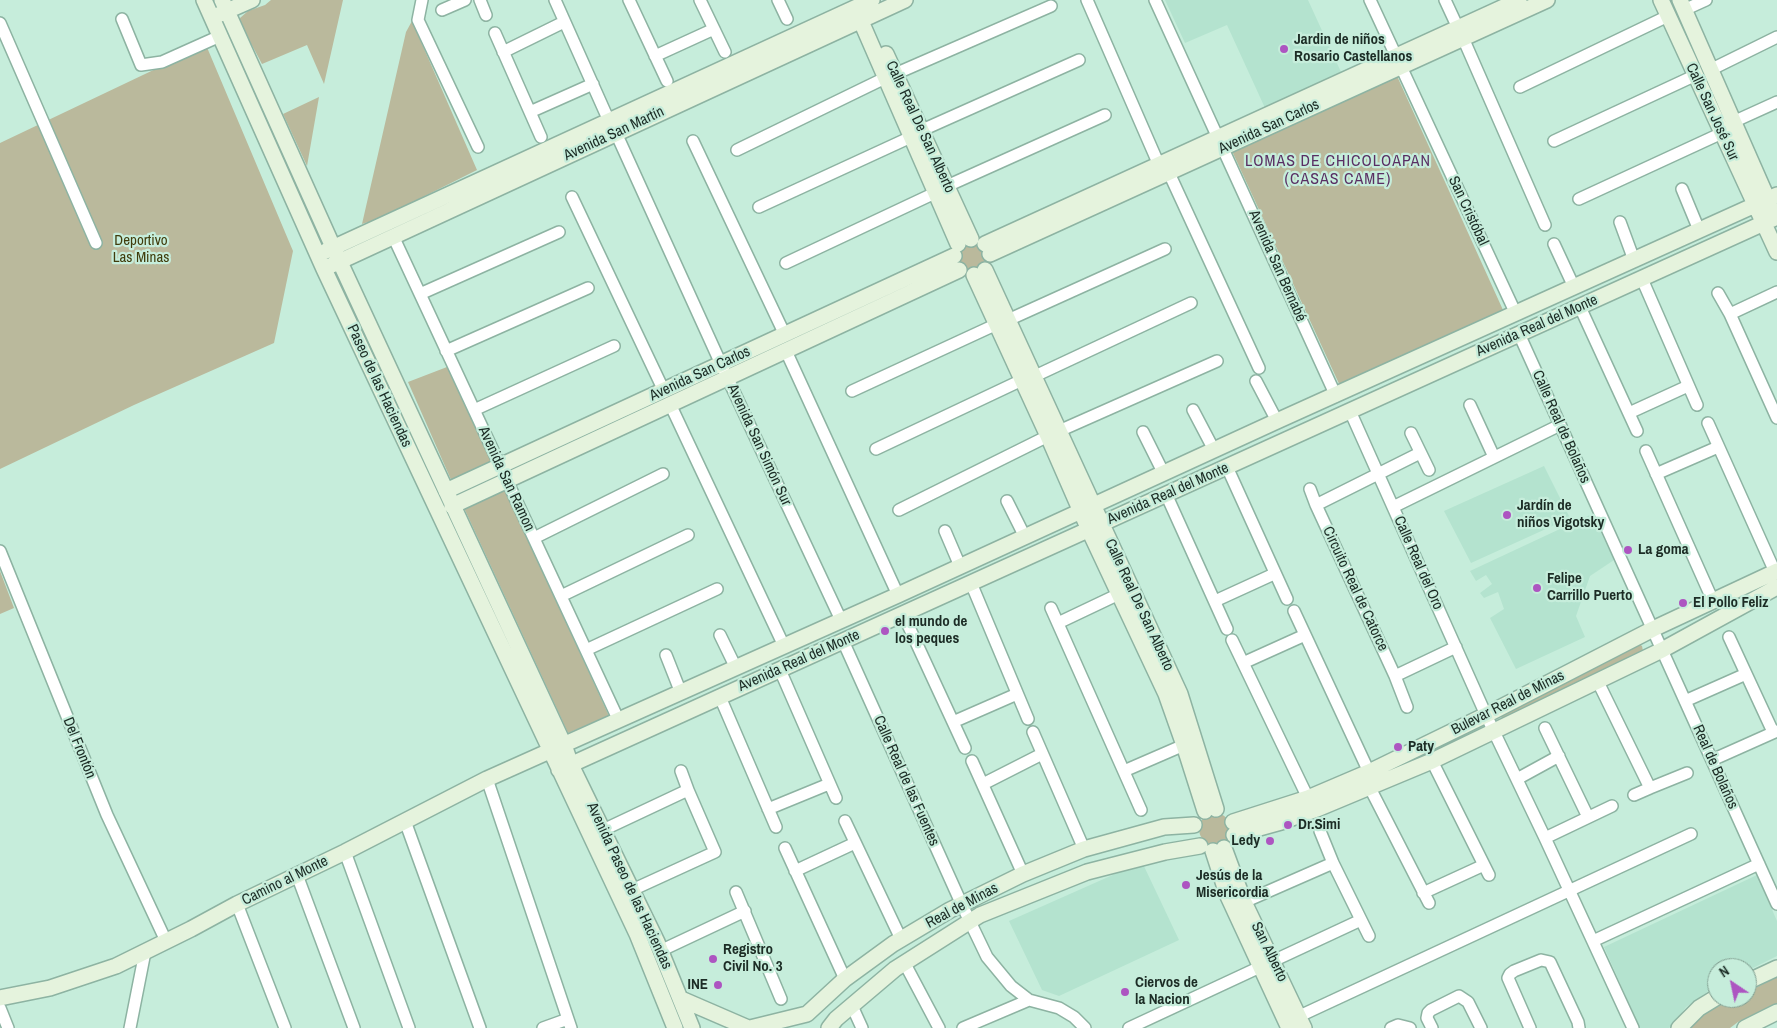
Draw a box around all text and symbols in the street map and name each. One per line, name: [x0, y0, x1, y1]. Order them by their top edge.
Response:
place label: Jardin de niños Rosario Castellanos: [1294, 31, 1412, 66]
marker: Jardin de niños Rosario Castellanos: [1278, 43, 1290, 55]
street label: Calle Real De San Alberto: [882, 58, 958, 196]
street label: Calle San José Sur: [1682, 60, 1742, 164]
street label: Avenida San Carlos: [1216, 96, 1322, 158]
street label: Avenida San Martín: [561, 103, 667, 165]
district label: LOMAS DE CHICOLOAPAN (CASAS CAME): [1243, 152, 1433, 190]
street label: San Cristóbal: [1444, 173, 1492, 249]
street label: Avenida San Bernabé: [1244, 207, 1310, 325]
park label: Deportivo Las Minas: [113, 232, 169, 267]
street label: Avenida Real del Monte: [1473, 291, 1601, 361]
street label: Paseo de las Haciendas: [343, 322, 415, 450]
street label: Avenida San Carlos: [647, 343, 753, 405]
street label: Calle Real de Bolaños: [1528, 368, 1594, 486]
street label: Avenida San Simón Sur: [723, 381, 795, 509]
street label: Avenida San Ramon: [474, 424, 538, 534]
street label: Avenida Real del Monte: [1104, 459, 1232, 529]
place label: Jardín de niños Vigotsky: [1517, 497, 1604, 532]
marker: Jardín de niños Vigotsky: [1501, 509, 1513, 521]
street label: Calle Real del Oro: [1389, 513, 1447, 613]
street label: Circuito Real de Catorce: [1318, 524, 1392, 654]
street label: Calle Real De San Alberto: [1101, 536, 1177, 674]
place label: La goma: [1638, 541, 1689, 559]
marker: La goma: [1622, 544, 1634, 556]
place label: Felipe Carrillo Puerto: [1547, 570, 1632, 605]
marker: Felipe Carrillo Puerto: [1531, 582, 1543, 594]
place label: El Pollo Feliz: [1693, 594, 1768, 612]
marker: El Pollo Feliz: [1677, 597, 1689, 609]
place label: el mundo de los peques: [895, 613, 967, 648]
marker: el mundo de los peques: [879, 625, 891, 637]
street label: Avenida Real del Monte: [735, 626, 863, 696]
street label: Bulevar Real de Minas: [1448, 667, 1568, 739]
street label: Calle Real de las Fuentes: [869, 713, 943, 849]
street label: Del Frontón: [59, 715, 99, 781]
street label: Real de Bolaños: [1688, 722, 1742, 812]
place label: Paty: [1408, 738, 1434, 756]
marker: Paty: [1392, 741, 1404, 753]
street label: Avenida Paseo de las Haciendas: [582, 800, 676, 972]
place label: Dr.Simi: [1298, 816, 1340, 834]
marker: Dr.Simi: [1282, 819, 1294, 831]
place label: Ledy: [1231, 832, 1260, 850]
marker: Ledy: [1264, 835, 1276, 847]
street label: Camino al Monte: [239, 852, 331, 910]
place label: Jesús de la Misericordia: [1196, 867, 1268, 902]
street label: Real de Minas: [923, 879, 1001, 933]
marker: Jesús de la Misericordia: [1180, 879, 1192, 891]
street label: San Alberto: [1247, 919, 1291, 985]
place label: Registro Civil No. 3: [723, 941, 782, 976]
marker: Registro Civil No. 3: [707, 953, 719, 965]
north arrow: [1707, 958, 1757, 1008]
text: N: [1716, 962, 1733, 981]
place label: Ciervos de la Nacion: [1135, 974, 1198, 1009]
place label: INE: [687, 976, 708, 994]
marker: INE: [712, 979, 724, 991]
marker: Ciervos de la Nacion: [1119, 986, 1131, 998]

